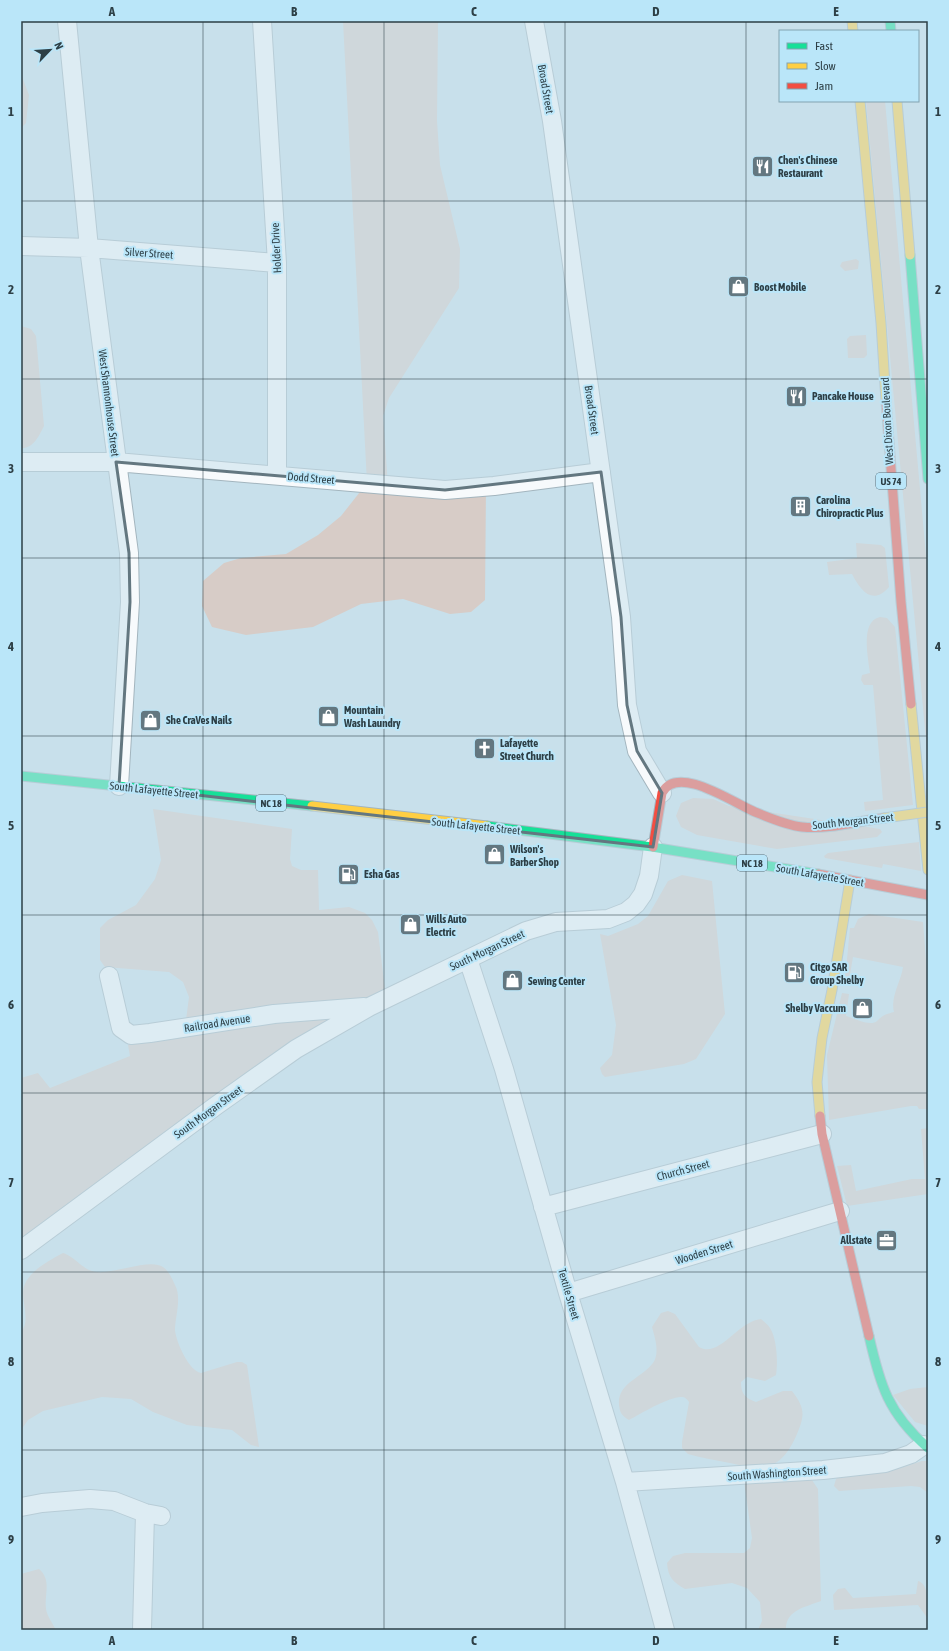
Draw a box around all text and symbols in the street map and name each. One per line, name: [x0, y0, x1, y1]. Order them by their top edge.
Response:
text: A: [108, 4, 116, 19]
text: B: [291, 4, 298, 19]
text: C: [471, 4, 477, 19]
text: D: [652, 4, 660, 19]
text: E: [833, 4, 839, 19]
north arrow: [30, 30, 70, 70]
legend: [779, 30, 919, 102]
text: Fast: [815, 39, 833, 53]
text: N: [52, 40, 66, 51]
text: Slow: [815, 59, 836, 73]
street label: Broad Street: [536, 64, 556, 114]
text: Jam: [815, 79, 833, 93]
text: 1: [8, 104, 14, 119]
text: 1: [935, 104, 941, 119]
restaurant icon: Chen's Chinese Restaurant: [749, 153, 775, 179]
place label: Chen's Chinese Restaurant: [778, 154, 838, 179]
street label: Holder Drive: [269, 222, 283, 274]
street label: Silver Street: [125, 245, 173, 261]
shop icon: Boost Mobile: [726, 274, 752, 300]
place label: Boost Mobile: [754, 281, 806, 293]
text: 2: [8, 282, 14, 297]
text: 2: [935, 282, 941, 297]
street label: West Shannonhouse Street: [96, 349, 122, 457]
street label: West Dixon Boulevard: [879, 377, 895, 465]
restaurant icon: Pancake House: [784, 383, 810, 409]
street label: Broad Street: [583, 385, 601, 435]
place label: Pancake House: [812, 390, 874, 402]
text: 3: [8, 461, 14, 476]
text: 3: [935, 461, 941, 476]
street label: Dodd Street: [287, 470, 335, 486]
road number: US 74: [876, 473, 906, 489]
building icon: Carolina Chiropractic Plus: [788, 493, 814, 519]
place label: Carolina Chiropractic Plus: [816, 494, 884, 519]
text: 4: [7, 639, 14, 654]
text: 4: [934, 639, 941, 654]
shop icon: Mountain Wash Laundry: [316, 703, 342, 729]
place label: Mountain Wash Laundry: [343, 704, 401, 729]
shop icon: She CraVes Nails: [138, 707, 164, 733]
place label: She CraVes Nails: [166, 714, 232, 726]
church icon: Lafayette Street Church: [471, 736, 497, 762]
place label: Lafayette Street Church: [500, 737, 554, 762]
street label: South Lafayette Street: [109, 779, 199, 801]
road number: NC 18: [256, 795, 286, 811]
street label: South Morgan Street: [812, 811, 894, 831]
street label: South Lafayette Street: [431, 815, 521, 837]
text: 5: [8, 818, 14, 833]
text: 5: [935, 818, 941, 833]
shop icon: Wilson's Barber Shop: [481, 842, 507, 868]
place label: Wilson's Barber Shop: [509, 843, 559, 868]
road number: NC 18: [737, 855, 767, 871]
fuel station icon: Esha Gas: [336, 861, 362, 887]
street label: South Lafayette Street: [775, 861, 865, 889]
place label: Esha Gas: [364, 868, 399, 880]
shop icon: Wills Auto Electric: [398, 912, 424, 938]
place label: Wills Auto Electric: [425, 913, 467, 938]
street label: South Morgan Street: [448, 927, 526, 973]
fuel station icon: Citgo SAR Group Shelby: [781, 960, 807, 986]
place label: Citgo SAR Group Shelby: [810, 961, 864, 986]
shop icon: Sewing Center: [499, 968, 525, 994]
place label: Sewing Center: [528, 975, 586, 987]
shop icon: Shelby Vaccum: [849, 995, 875, 1021]
text: 6: [8, 997, 14, 1012]
text: 6: [935, 997, 941, 1012]
place label: Shelby Vaccum: [785, 1002, 846, 1014]
street label: Railroad Avenue: [183, 1012, 251, 1034]
street label: South Morgan Street: [172, 1083, 244, 1141]
street label: Church Street: [655, 1157, 711, 1183]
text: 7: [8, 1175, 14, 1190]
text: 7: [935, 1175, 941, 1190]
office icon: Allstate: [874, 1227, 900, 1253]
place label: Allstate: [840, 1234, 872, 1246]
street label: Wooden Street: [674, 1238, 734, 1266]
street label: Textile Street: [556, 1267, 582, 1321]
text: 8: [8, 1354, 14, 1369]
text: 8: [935, 1354, 941, 1369]
street label: South Washington Street: [727, 1464, 827, 1482]
text: 9: [8, 1532, 14, 1547]
text: 9: [935, 1532, 941, 1547]
text: A: [108, 1633, 116, 1648]
text: B: [291, 1633, 298, 1648]
text: C: [471, 1633, 477, 1648]
text: D: [652, 1633, 660, 1648]
text: E: [833, 1633, 839, 1648]

